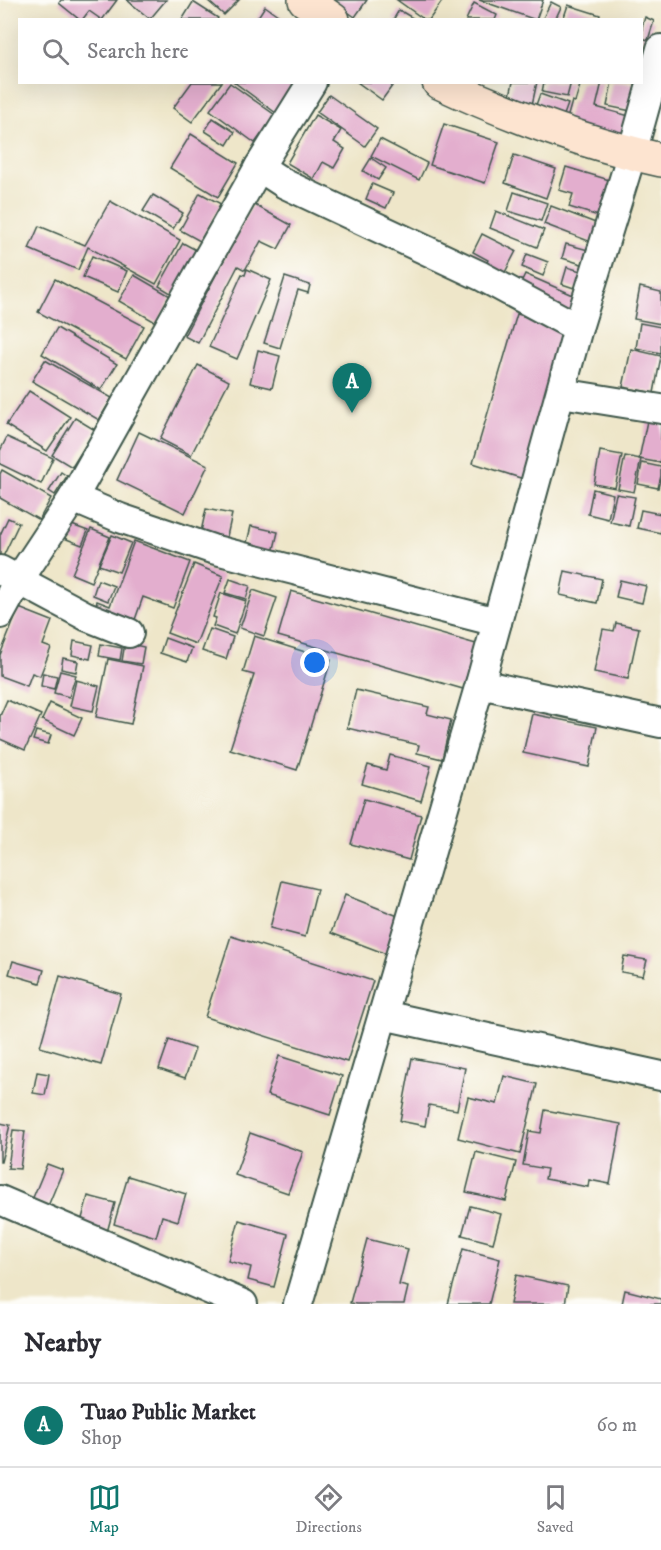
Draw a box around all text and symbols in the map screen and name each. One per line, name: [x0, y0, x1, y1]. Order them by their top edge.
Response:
search box: [18, 18, 643, 84]
icon: search: [39, 35, 72, 68]
text: Search here: [87, 38, 189, 65]
pin: A: [332, 364, 372, 413]
your location: [300, 648, 329, 677]
text: Nearby: [24, 1327, 101, 1360]
text: Tuao Public Market: [81, 1399, 256, 1426]
text: A: [37, 1413, 50, 1438]
text: 60 m: [597, 1413, 637, 1438]
text: Shop: [81, 1426, 122, 1451]
tab: Map: [88, 1481, 121, 1537]
tab: Directions: [296, 1481, 362, 1537]
tab: Saved: [537, 1481, 574, 1537]

